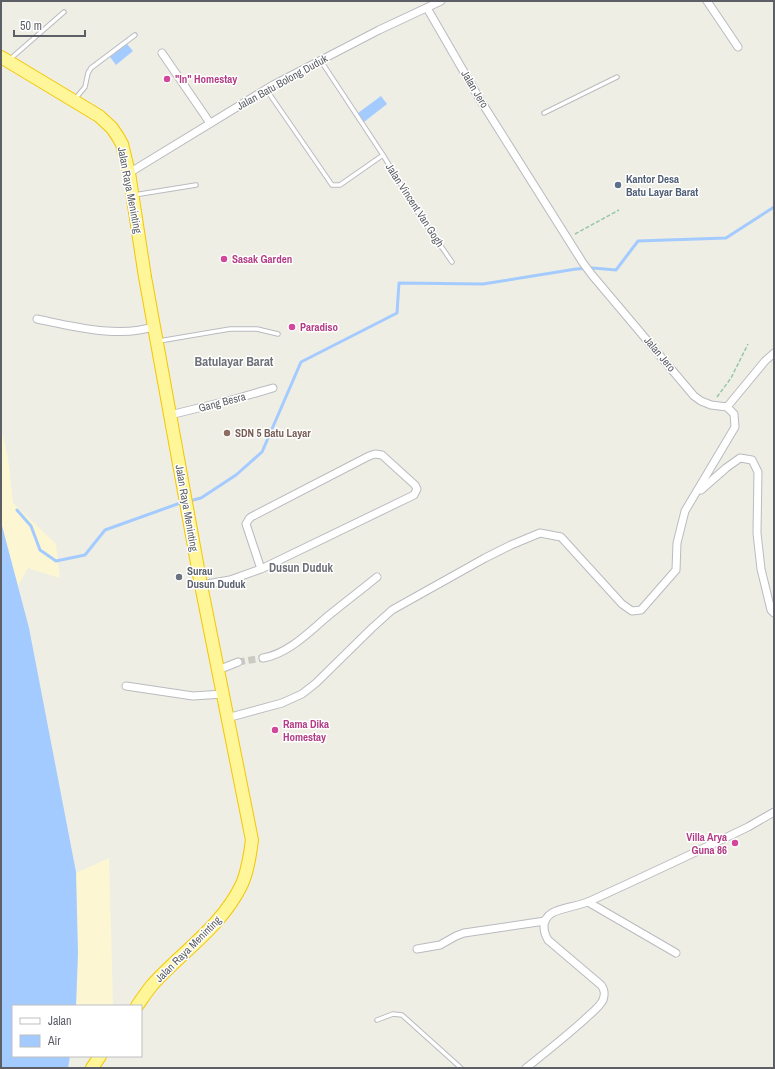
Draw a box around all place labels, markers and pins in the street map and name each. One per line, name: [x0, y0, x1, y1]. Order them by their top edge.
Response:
place label: "In" Homestay: [175, 72, 237, 86]
marker: "In" Homestay: [162, 74, 172, 84]
place label: Kantor Desa Batu Layar Barat: [626, 172, 698, 199]
marker: Kantor Desa Batu Layar Barat: [613, 180, 623, 190]
place label: Sasak Garden: [232, 252, 292, 266]
marker: Sasak Garden: [219, 254, 229, 264]
place label: Paradiso: [300, 320, 339, 334]
marker: Paradiso: [287, 322, 297, 332]
place label: SDN 5 Batu Layar: [235, 426, 311, 440]
marker: SDN 5 Batu Layar: [222, 428, 232, 438]
place label: Surau Dusun Duduk: [187, 564, 247, 591]
marker: Surau Dusun Duduk: [174, 572, 184, 582]
place label: Rama Dika Homestay: [283, 717, 329, 744]
marker: Rama Dika Homestay: [270, 725, 280, 735]
place label: Villa Arya Guna 86: [686, 830, 727, 857]
marker: Villa Arya Guna 86: [730, 838, 740, 848]

